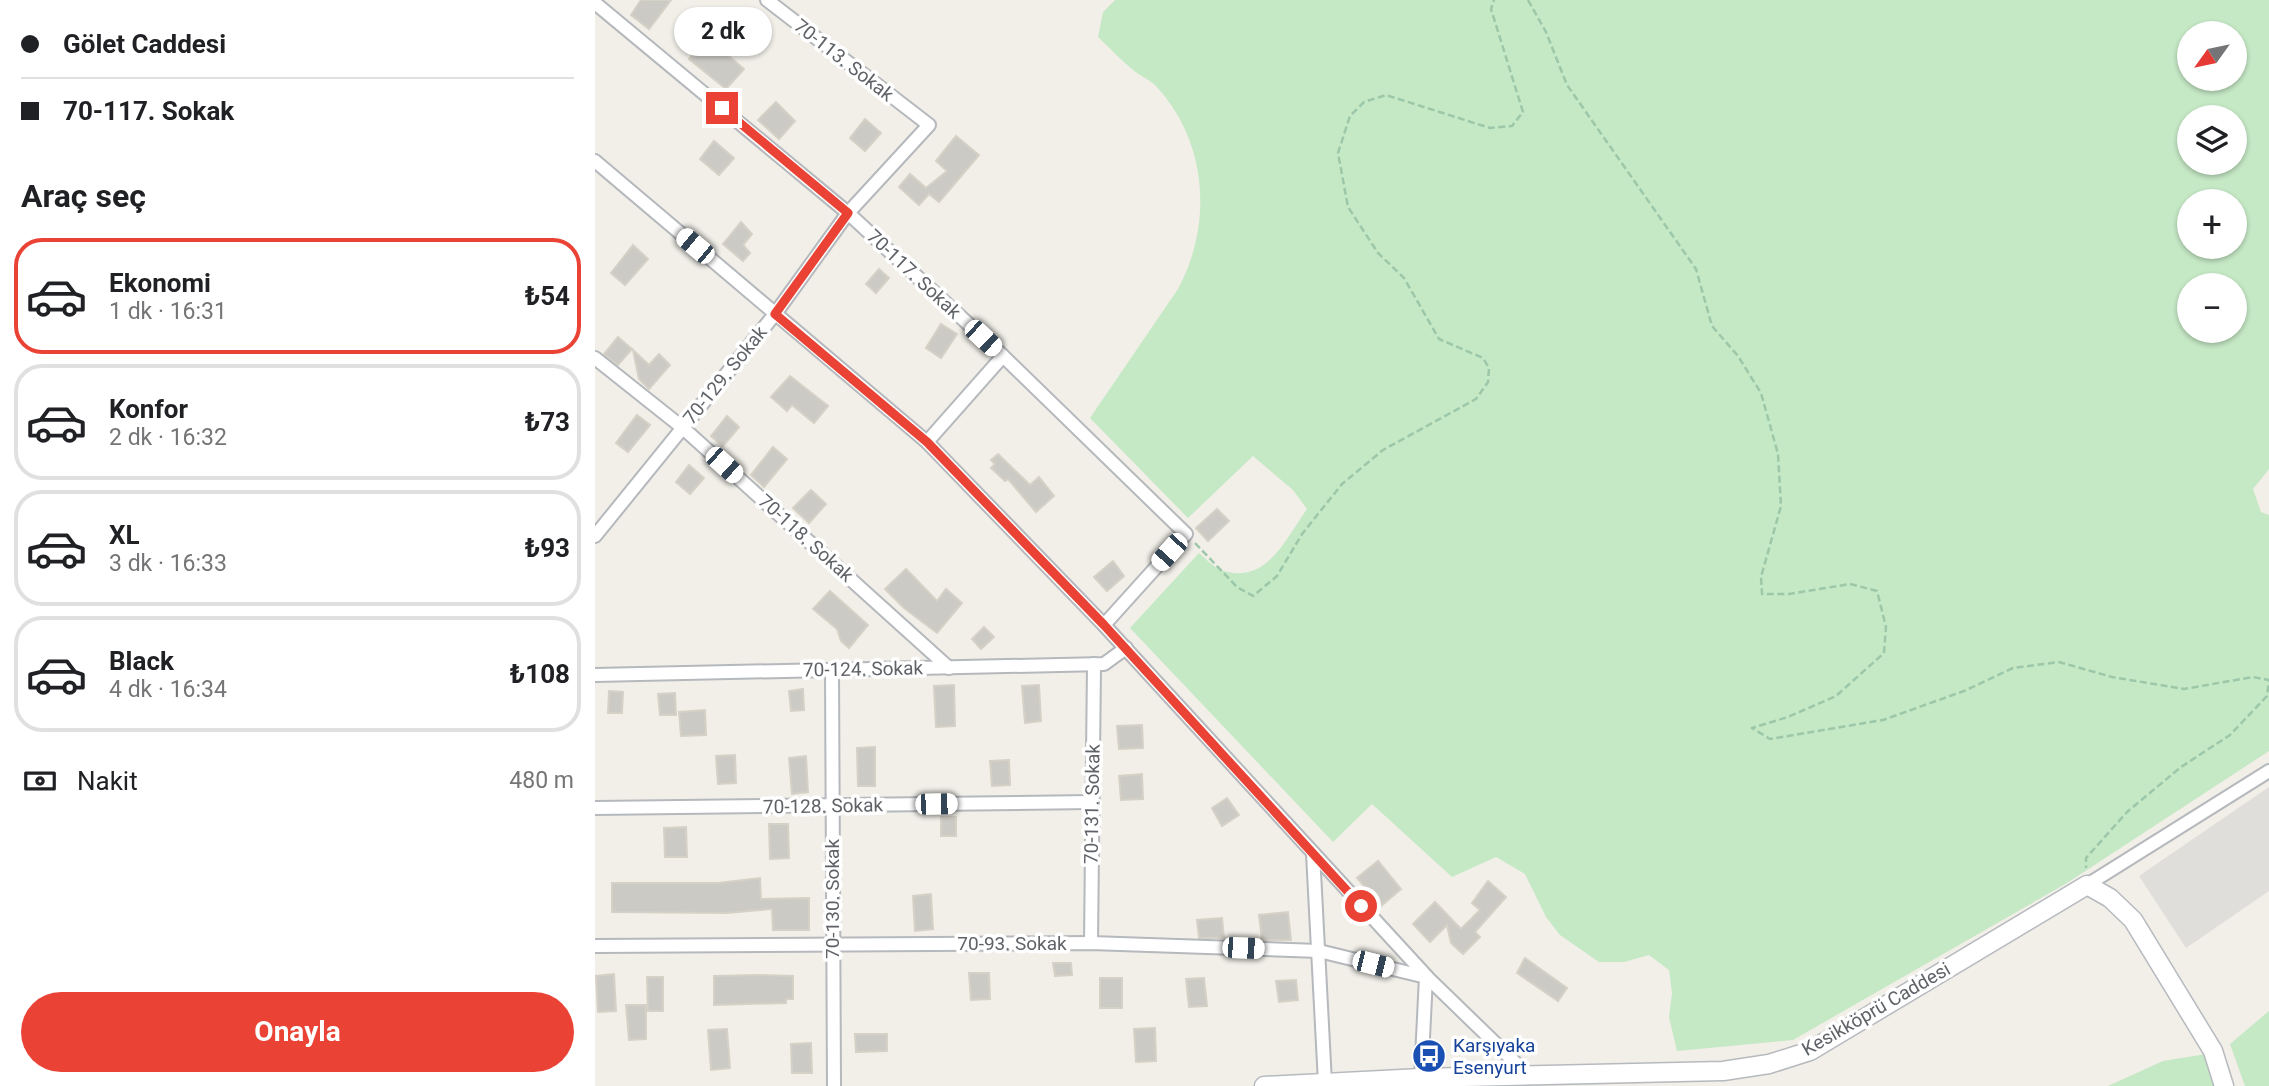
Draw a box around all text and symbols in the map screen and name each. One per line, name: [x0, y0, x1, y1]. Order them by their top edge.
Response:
callout: 2 dk: [673, 7, 771, 56]
street label: 70-113. Sokak: [790, 14, 899, 106]
text: 2 dk: [701, 18, 745, 45]
north arrow: [2177, 21, 2247, 91]
map controls: [2177, 21, 2247, 343]
text: Gölet Caddesi: [63, 29, 226, 59]
route end: [706, 92, 738, 124]
text: 70-117. Sokak: [63, 96, 234, 126]
button: layers: [2177, 105, 2247, 175]
text: Araç seç: [21, 177, 146, 215]
button: +: [2177, 189, 2247, 259]
car: [673, 224, 718, 268]
street label: 70-117. Sokak: [862, 225, 966, 324]
icon: car: [25, 265, 88, 328]
text: Ekonomi: [109, 268, 211, 298]
button: −: [2177, 273, 2247, 343]
text: ₺54: [525, 281, 570, 311]
text: 1 dk · 16:31: [109, 298, 227, 325]
car: [961, 316, 1006, 360]
street label: 70-129. Sokak: [678, 321, 772, 429]
icon: car: [25, 391, 88, 454]
text: Konfor: [109, 394, 188, 424]
text: ₺73: [525, 407, 570, 437]
text: 2 dk · 16:32: [109, 424, 227, 451]
car: [702, 443, 747, 487]
street label: 70-118. Sokak: [754, 489, 859, 587]
icon: car: [25, 517, 88, 580]
text: XL: [109, 520, 140, 550]
car: [1148, 529, 1191, 575]
text: ₺93: [525, 533, 570, 563]
text: 3 dk · 16:33: [109, 550, 227, 577]
icon: car: [25, 643, 88, 706]
text: Black: [109, 646, 174, 676]
street label: 70-124. Sokak: [803, 656, 924, 682]
text: ₺108: [510, 659, 570, 689]
text: 4 dk · 16:34: [109, 676, 227, 703]
street label: 70-131. Sokak: [1079, 743, 1105, 864]
icon: cash: [21, 762, 59, 800]
text: Nakit: [77, 766, 138, 796]
text: 480 m: [509, 767, 574, 794]
street label: 70-128. Sokak: [763, 793, 884, 819]
car: [915, 793, 958, 815]
street label: 70-130. Sokak: [821, 839, 844, 959]
route start: [1345, 890, 1377, 922]
street label: 70-93. Sokak: [957, 932, 1067, 955]
car: [1222, 937, 1265, 959]
car: [1351, 949, 1396, 979]
street label: Kesikköprü Caddesi: [1798, 957, 1954, 1061]
button: Onayla: [21, 992, 574, 1072]
place label: Karşıyaka Esenyurt: [1453, 1034, 1535, 1079]
bus stop icon: Karşıyaka Esenyurt: [1410, 1037, 1448, 1075]

